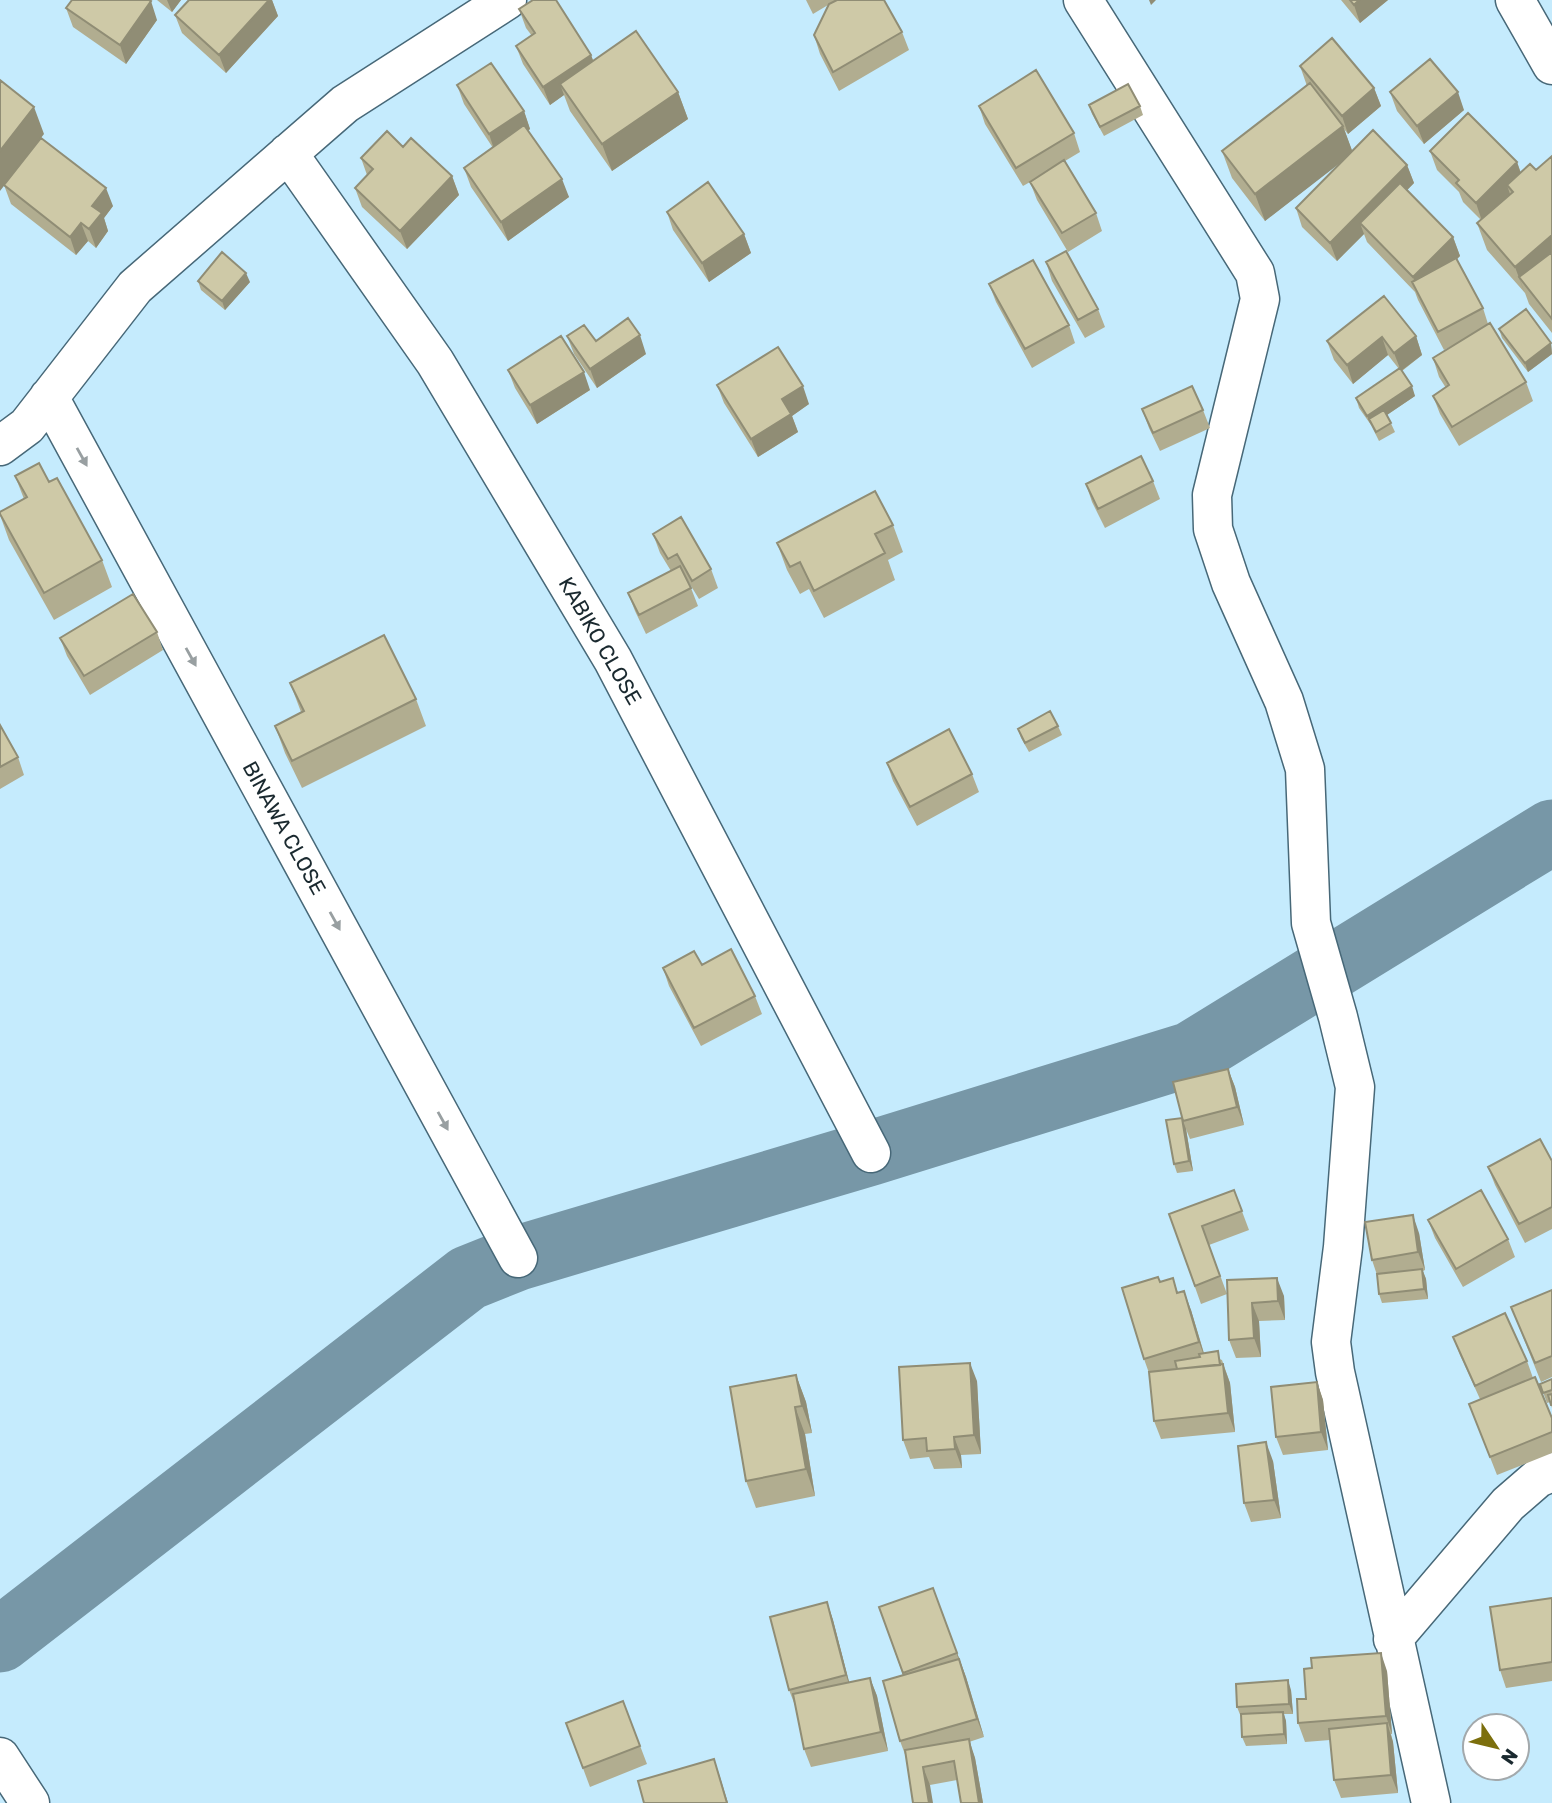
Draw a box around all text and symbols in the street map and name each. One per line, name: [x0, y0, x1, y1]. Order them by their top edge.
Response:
one-way arrow: [76, 447, 88, 467]
street label: KABIKO CLOSE: [554, 572, 647, 709]
one-way arrow: [185, 647, 197, 667]
street label: BINAWA CLOSE: [238, 757, 331, 899]
one-way arrow: [329, 912, 341, 931]
one-way arrow: [438, 1111, 449, 1131]
north arrow: [1461, 1712, 1531, 1782]
text: N: [1496, 1744, 1523, 1769]

